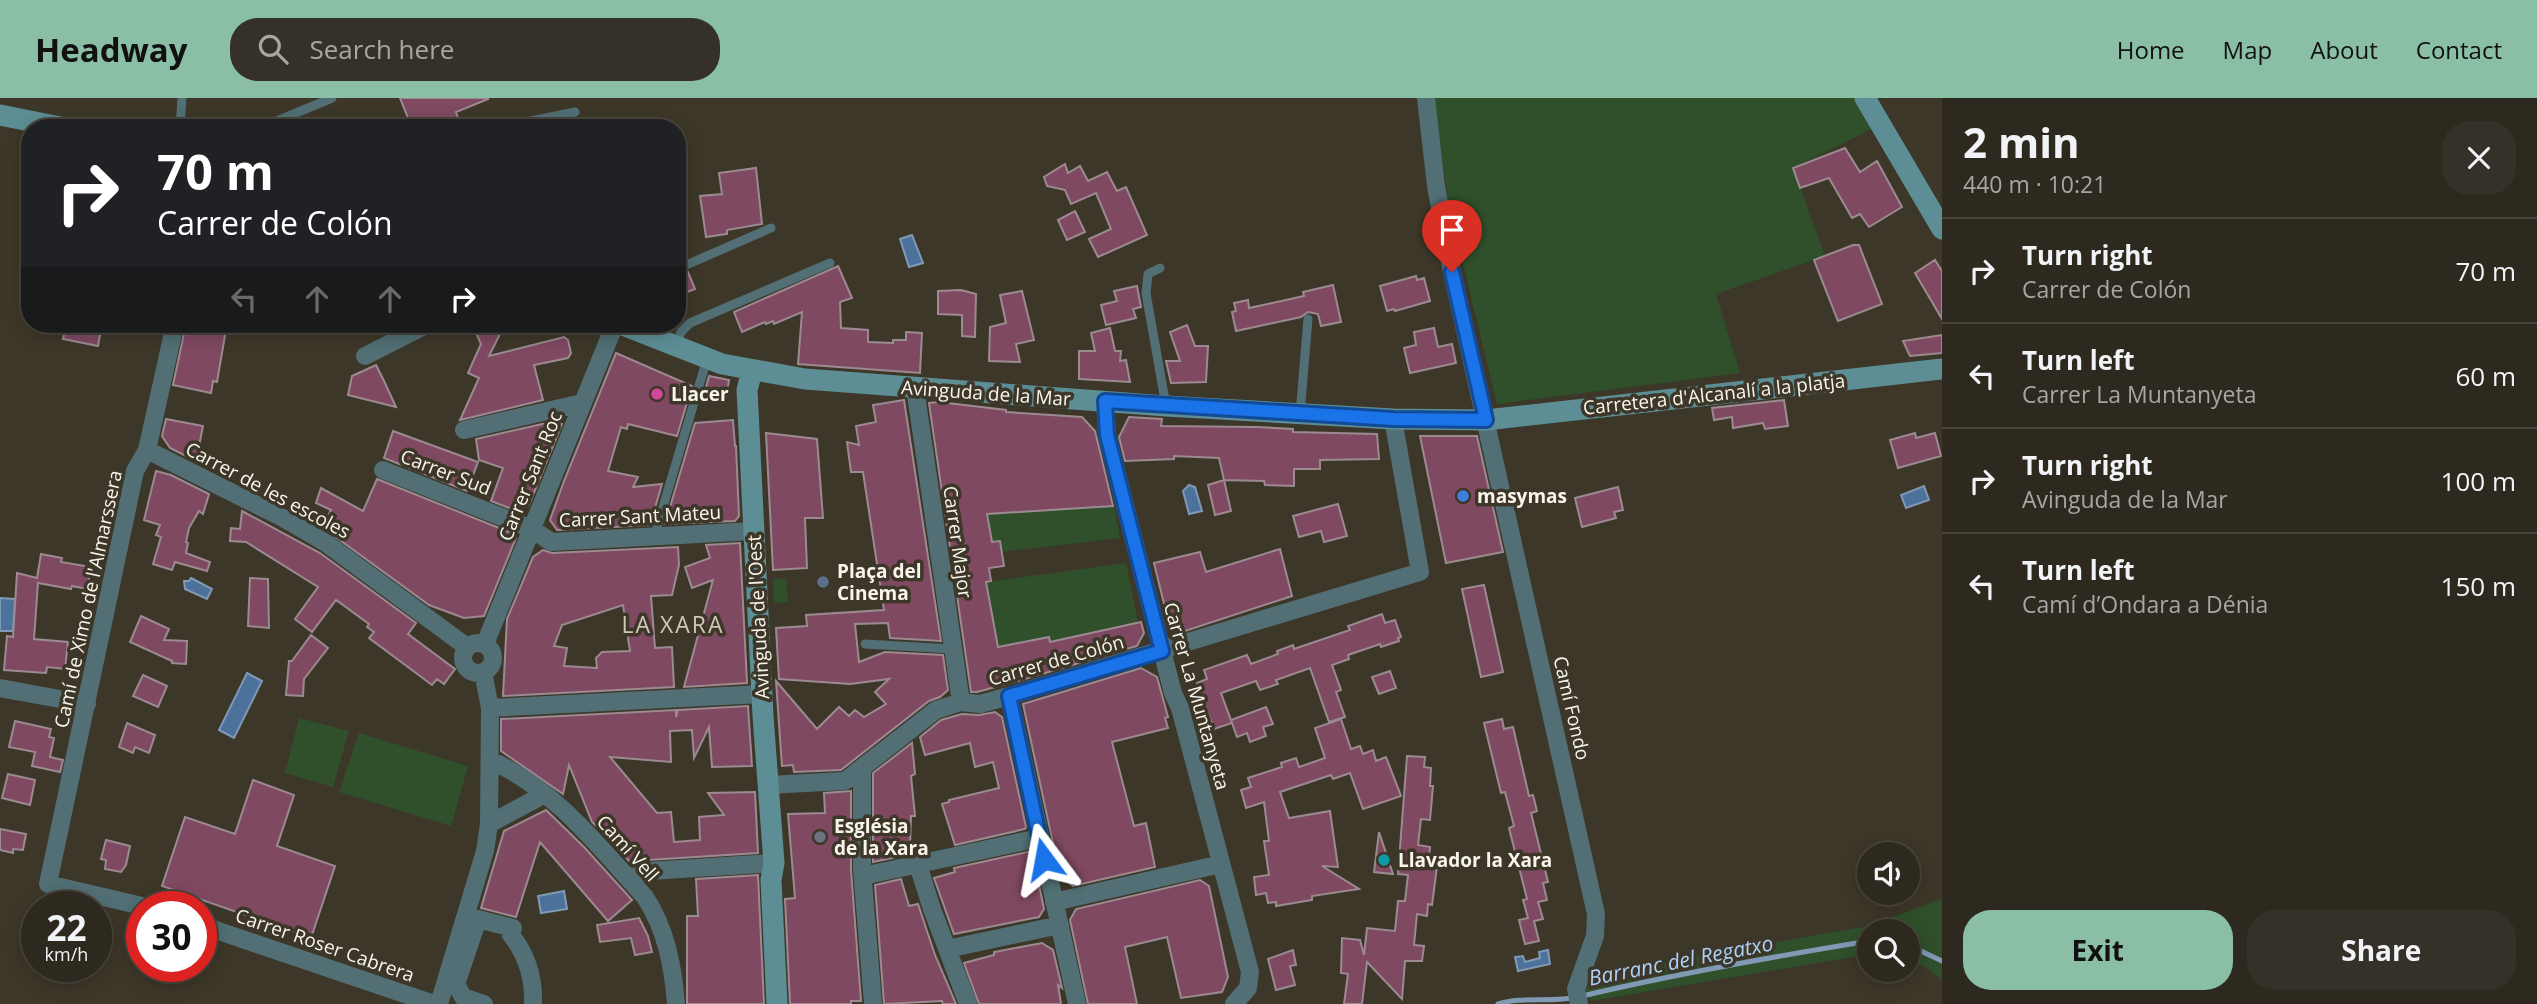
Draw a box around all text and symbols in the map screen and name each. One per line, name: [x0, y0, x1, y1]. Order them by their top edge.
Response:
search box: [230, 18, 720, 81]
text: Headway: [35, 27, 188, 72]
icon: search: [254, 30, 292, 68]
text: Search here: [310, 31, 454, 67]
text: Home: [2117, 33, 2185, 66]
text: Map: [2223, 33, 2272, 66]
text: About: [2310, 33, 2378, 66]
text: Contact: [2416, 33, 2502, 66]
text: 2 min: [1963, 113, 2080, 170]
button: close: [2442, 121, 2516, 195]
text: 70 m: [157, 138, 274, 204]
icon: right: [42, 147, 133, 238]
text: 440 m · 10:21: [1963, 168, 2106, 200]
pin: [1422, 200, 1482, 272]
text: Carrer de Colón: [157, 201, 393, 244]
icon: arrive: [1433, 211, 1471, 249]
text: Turn right: [2022, 237, 2153, 273]
icon: right: [1963, 252, 2001, 290]
text: 70 m: [2455, 253, 2516, 289]
text: Carrer de Colón: [2022, 273, 2191, 305]
icon: left: [225, 280, 263, 318]
icon: ahead: [298, 280, 336, 318]
icon: ahead: [371, 280, 409, 318]
icon: right: [444, 280, 482, 318]
text: Turn left: [2022, 342, 2134, 378]
icon: left: [1963, 357, 2001, 395]
text: 60 m: [2455, 358, 2516, 394]
street label: Carretera d'Alcanalí a la platja: [1582, 367, 1846, 421]
street label: Avinguda de la Mar: [900, 374, 1072, 412]
text: Carrer La Muntanyeta: [2022, 378, 2257, 410]
place label: Llacer: [671, 381, 729, 407]
marker: Llacer: [649, 386, 665, 402]
street label: Carrer Sant Roc: [492, 407, 568, 545]
street label: Carrer de les escoles: [181, 436, 355, 544]
street label: Carrer Sud: [397, 443, 495, 501]
text: Turn right: [2022, 447, 2153, 483]
icon: right: [1963, 462, 2001, 500]
text: 100 m: [2441, 463, 2516, 499]
street label: Camí de Ximo de l'Almarssera: [48, 468, 128, 730]
place label: masymas: [1477, 483, 1567, 509]
text: Avinguda de la Mar: [2022, 483, 2228, 515]
street label: Carrer Major: [937, 484, 979, 600]
marker: masymas: [1455, 488, 1471, 504]
street label: Carrer Sant Mateu: [558, 499, 722, 533]
street label: Avinguda de l'Oest: [741, 534, 775, 700]
text: Turn left: [2022, 552, 2134, 588]
place label: Plaça del Cinema: [837, 558, 921, 606]
icon: left: [1963, 567, 2001, 605]
text: 150 m: [2441, 568, 2516, 604]
marker: Plaça del Cinema: [815, 574, 831, 590]
text: Camí d’Ondara a Dénia: [2022, 588, 2268, 620]
street label: Carrer La Muntanyeta: [1158, 599, 1236, 793]
district label: LA XARA: [621, 608, 725, 640]
street label: Carrer de Colón: [985, 628, 1127, 692]
street label: Camí Fondo: [1547, 654, 1597, 762]
street label: Camí Vell: [591, 809, 665, 887]
place label: Església de la Xara: [834, 813, 929, 861]
position arrow: [1007, 822, 1081, 896]
marker: Església de la Xara: [812, 829, 828, 845]
map controls: [1857, 842, 1920, 982]
button: sound: [1857, 842, 1920, 905]
place label: Llavador la Xara: [1398, 847, 1552, 873]
marker: Llavador la Xara: [1376, 852, 1392, 868]
speed limit sign: 30: [126, 891, 217, 982]
street label: Carrer Roser Cabrera: [232, 902, 418, 988]
text: 22: [46, 904, 87, 951]
button: Exit: [1963, 910, 2233, 990]
button: Share: [2247, 910, 2516, 990]
button: search: [1857, 919, 1920, 982]
water label: Barranc del Regatxo: [1586, 928, 1775, 992]
text: km/h: [45, 942, 88, 966]

